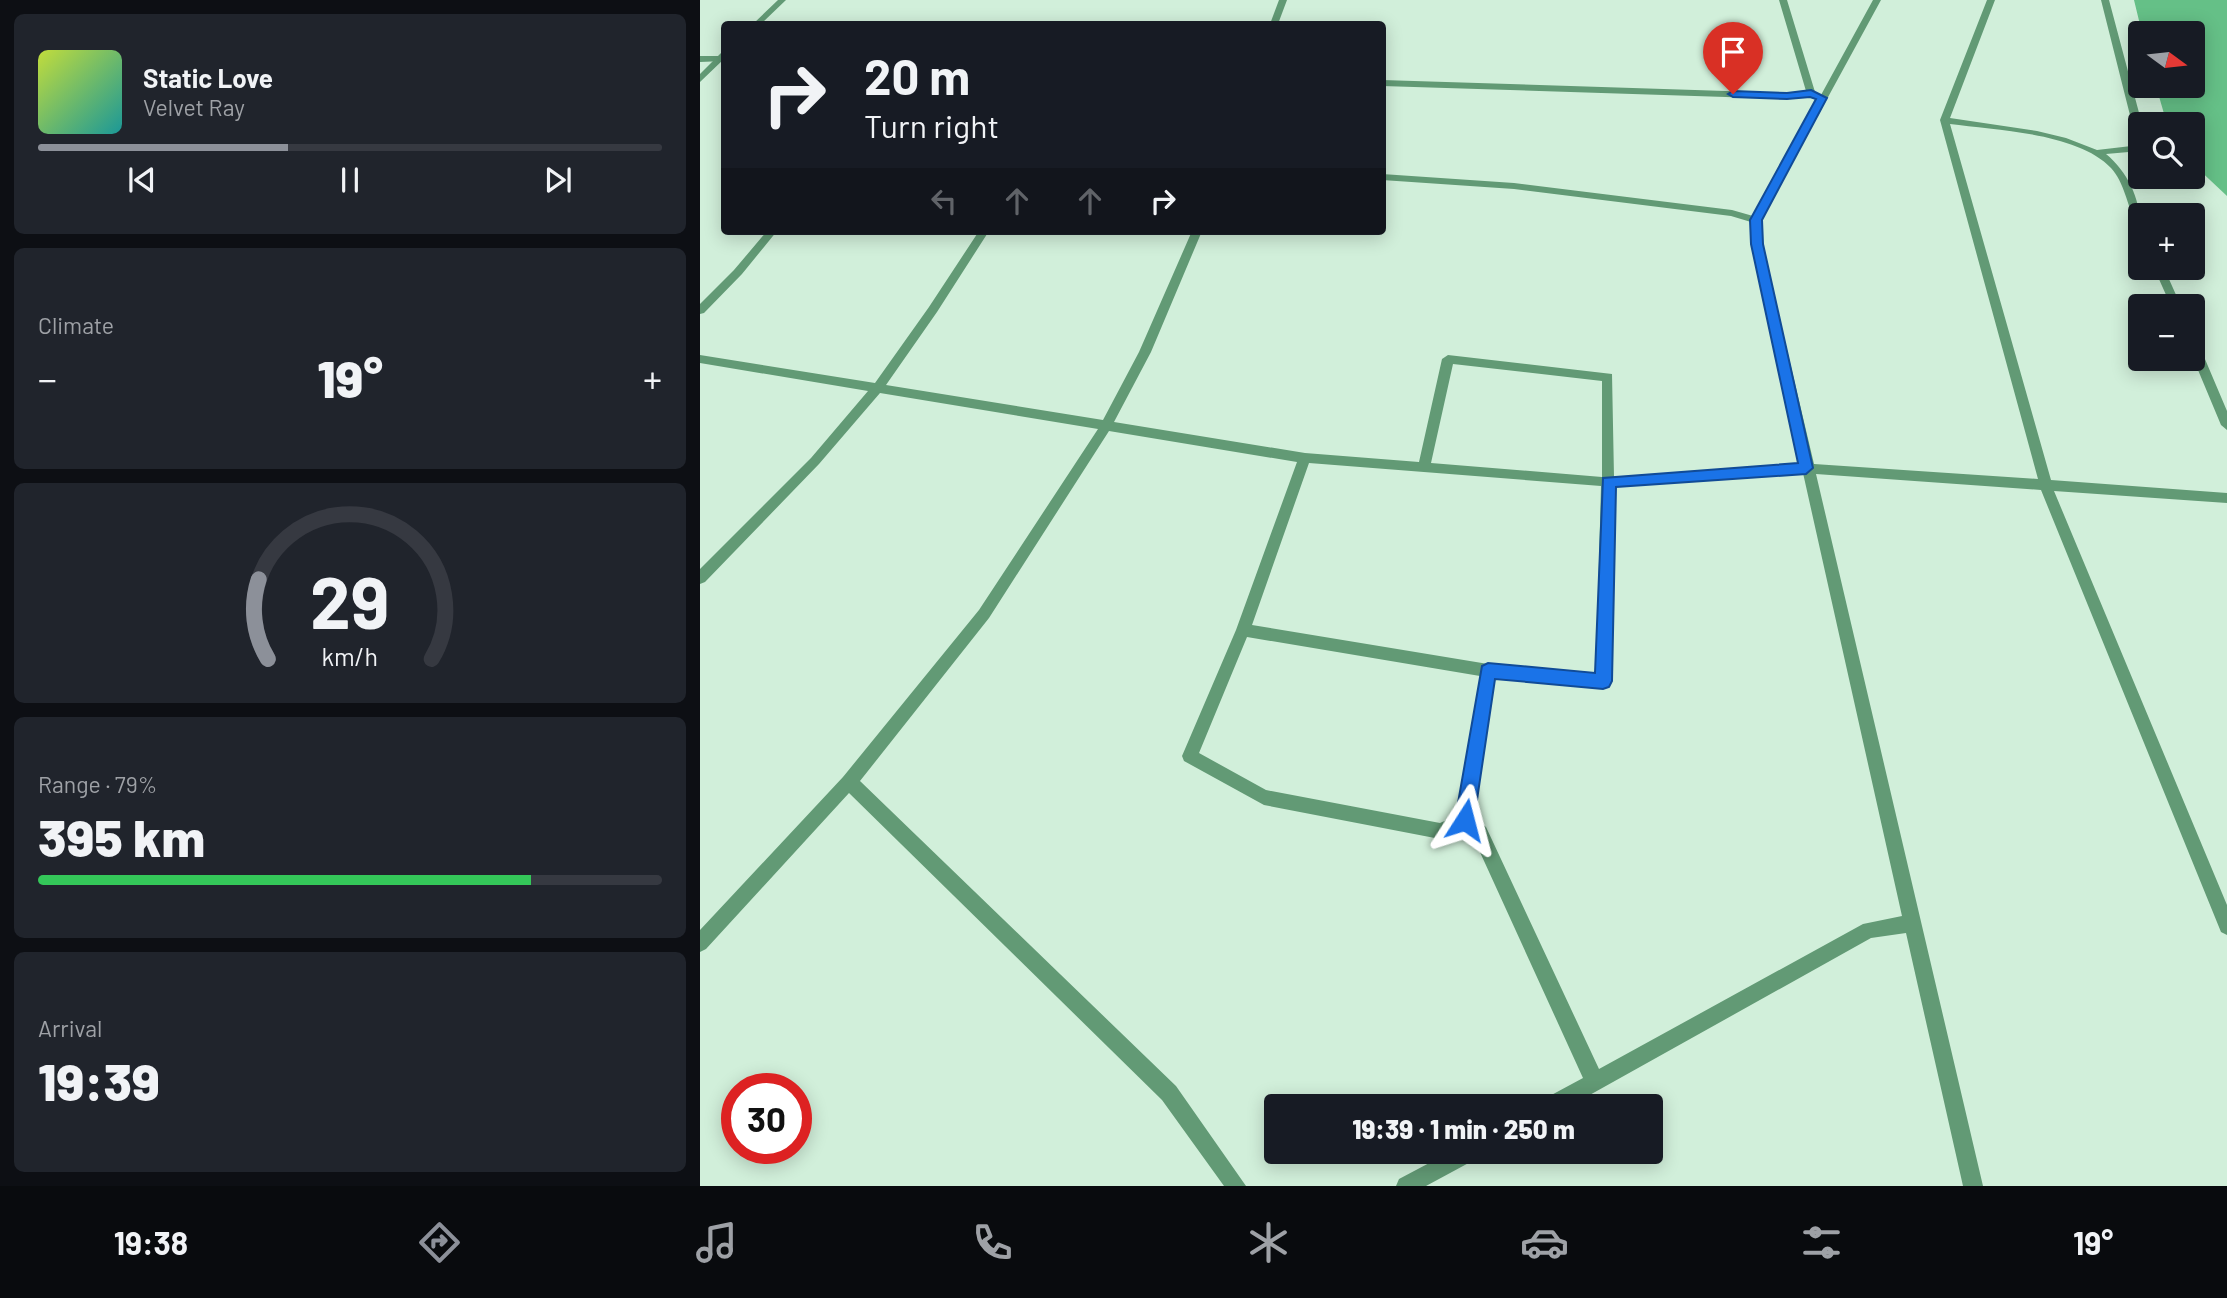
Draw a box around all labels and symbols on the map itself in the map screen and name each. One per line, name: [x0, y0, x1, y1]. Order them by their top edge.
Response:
north arrow: [2128, 21, 2205, 98]
pin: [1703, 22, 1763, 94]
position arrow: [1428, 783, 1502, 857]
speed limit sign: 30: [721, 1073, 812, 1164]

